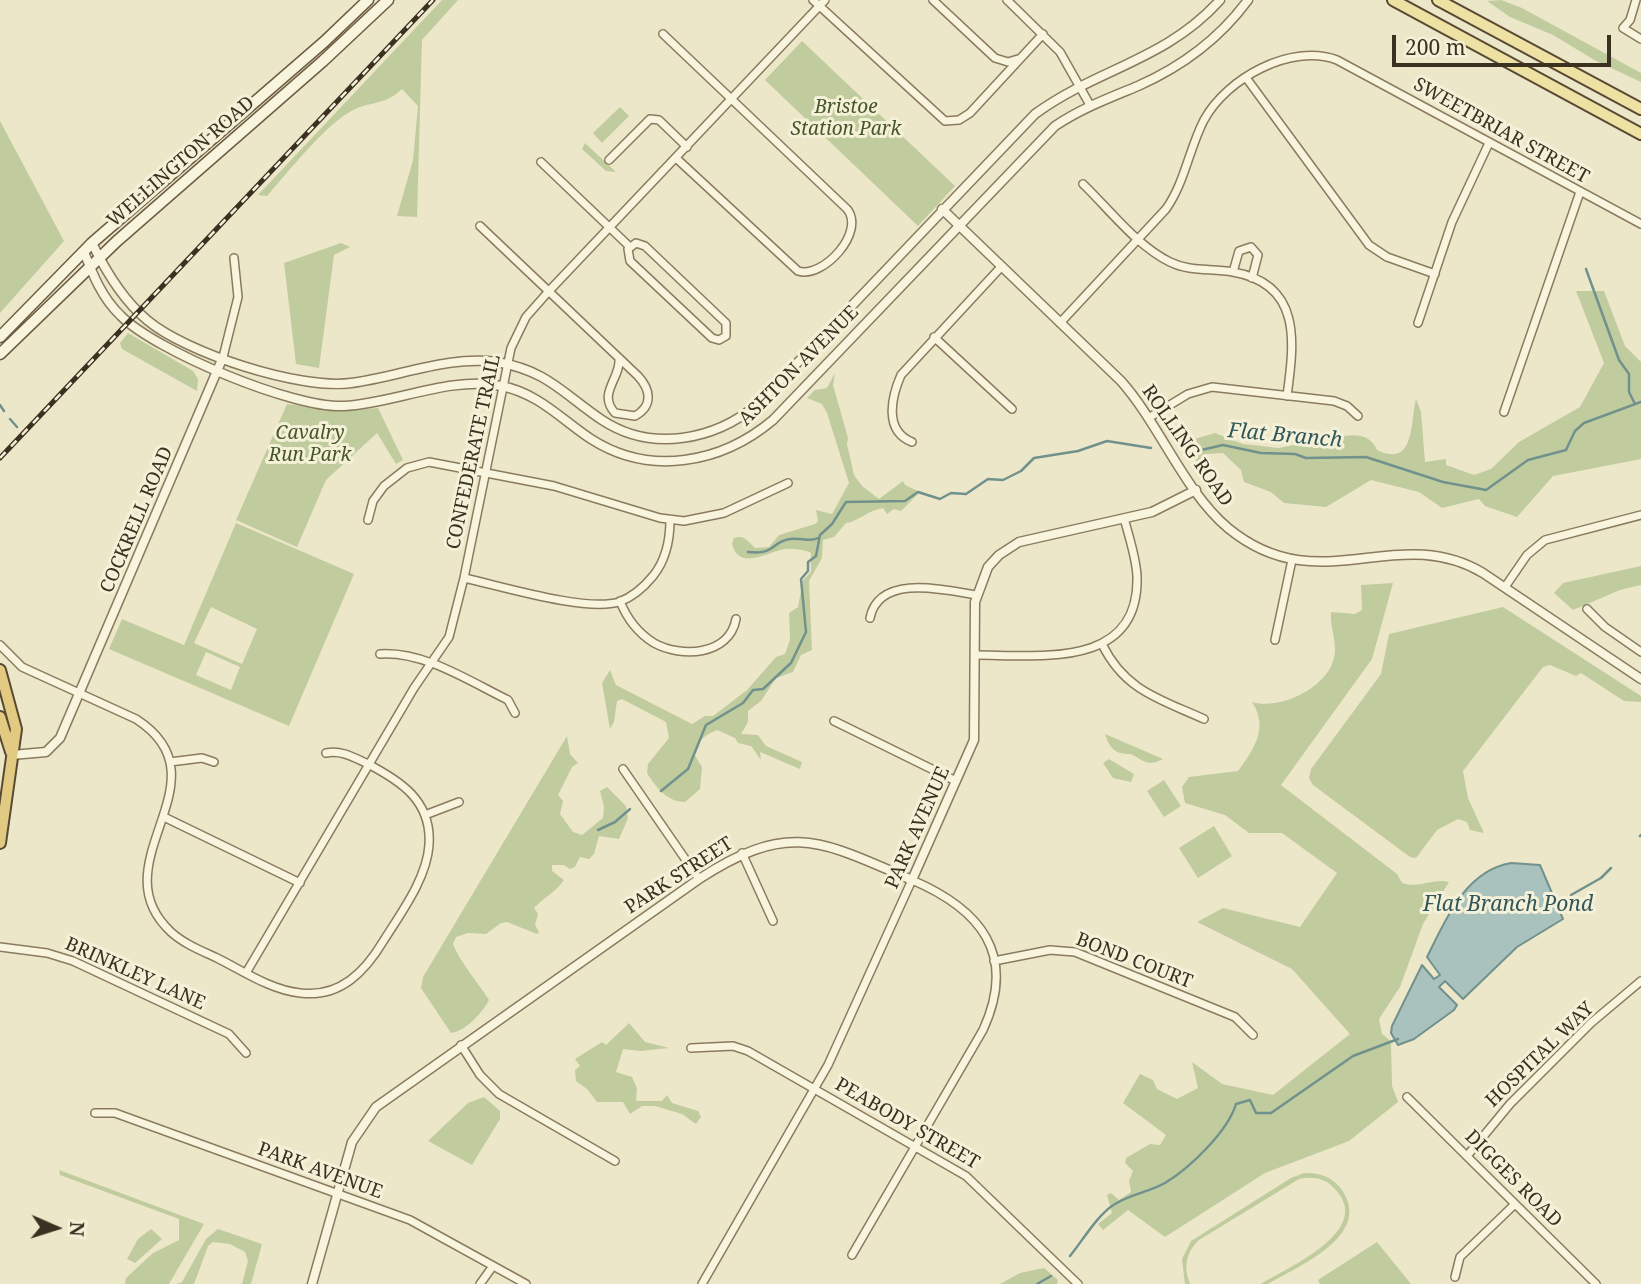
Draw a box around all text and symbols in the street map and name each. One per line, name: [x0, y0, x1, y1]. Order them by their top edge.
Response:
scale bar: [1396, 21, 1615, 65]
text: 200 m: [1405, 33, 1466, 61]
street label: SWEETBRIAR STREET: [1409, 73, 1593, 189]
street label: WELLINGTON ROAD: [103, 92, 259, 232]
park label: Bristoe Station Park: [791, 97, 901, 141]
street label: ASHTON AVENUE: [734, 301, 864, 431]
street label: CONFEDERATE TRAIL: [442, 353, 506, 551]
street label: ROLLING ROAD: [1137, 381, 1237, 511]
water label: Flat Branch: [1227, 418, 1343, 454]
park label: Cavalry Run Park: [269, 423, 351, 467]
street label: COCKRELL ROAD: [96, 443, 178, 597]
street label: PARK AVENUE: [881, 763, 955, 893]
street label: PARK STREET: [621, 833, 737, 919]
water label: Flat Branch Pond: [1423, 892, 1593, 918]
street label: BOND COURT: [1073, 928, 1195, 994]
street label: BRINKLEY LANE: [61, 933, 209, 1015]
street label: HOSPITAL WAY: [1481, 998, 1599, 1112]
street label: PEABODY STREET: [831, 1073, 983, 1175]
street label: DIGGES ROAD: [1460, 1126, 1566, 1232]
street label: PARK AVENUE: [254, 1138, 386, 1204]
north arrow: [21, 1193, 91, 1263]
text: N: [64, 1221, 90, 1237]

